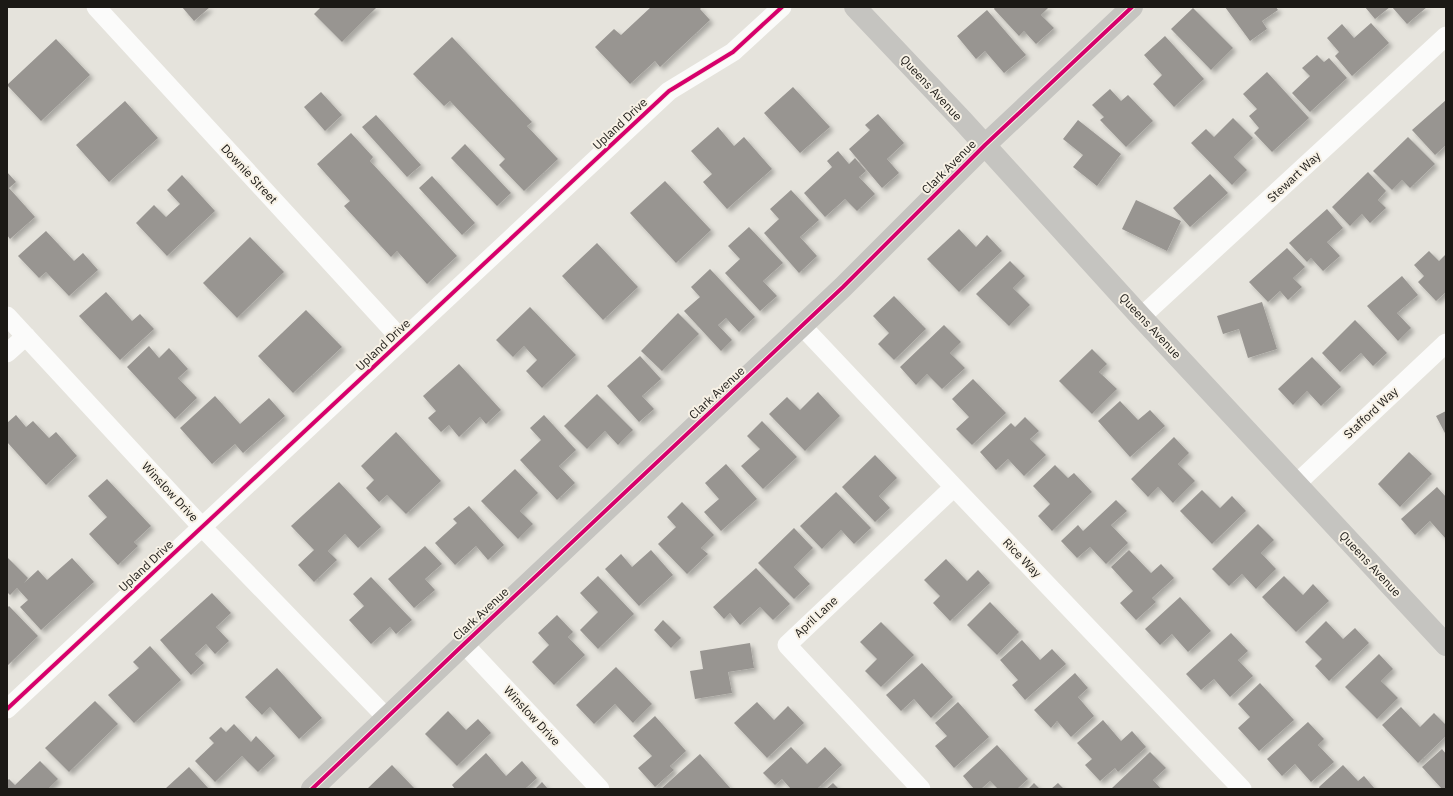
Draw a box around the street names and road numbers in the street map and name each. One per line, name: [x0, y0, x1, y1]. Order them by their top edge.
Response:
street label: Queens Avenue: [897, 52, 966, 124]
street label: Upland Drive: [589, 94, 650, 153]
street label: Clark Avenue: [918, 136, 979, 197]
street label: Downie Street: [218, 141, 281, 207]
street label: Stewart Way: [1264, 148, 1323, 205]
street label: Queens Avenue: [1116, 290, 1185, 362]
street label: Upland Drive: [352, 315, 413, 374]
street label: Clark Avenue: [686, 363, 748, 422]
street label: Stafford Way: [1340, 384, 1401, 442]
street label: Winslow Drive: [139, 459, 202, 525]
street label: Queens Avenue: [1336, 528, 1405, 600]
street label: Rice Way: [1000, 535, 1045, 580]
street label: Upland Drive: [115, 536, 176, 595]
street label: Clark Avenue: [450, 584, 512, 643]
street label: April Lane: [791, 592, 841, 641]
street label: Winslow Drive: [501, 683, 564, 749]

